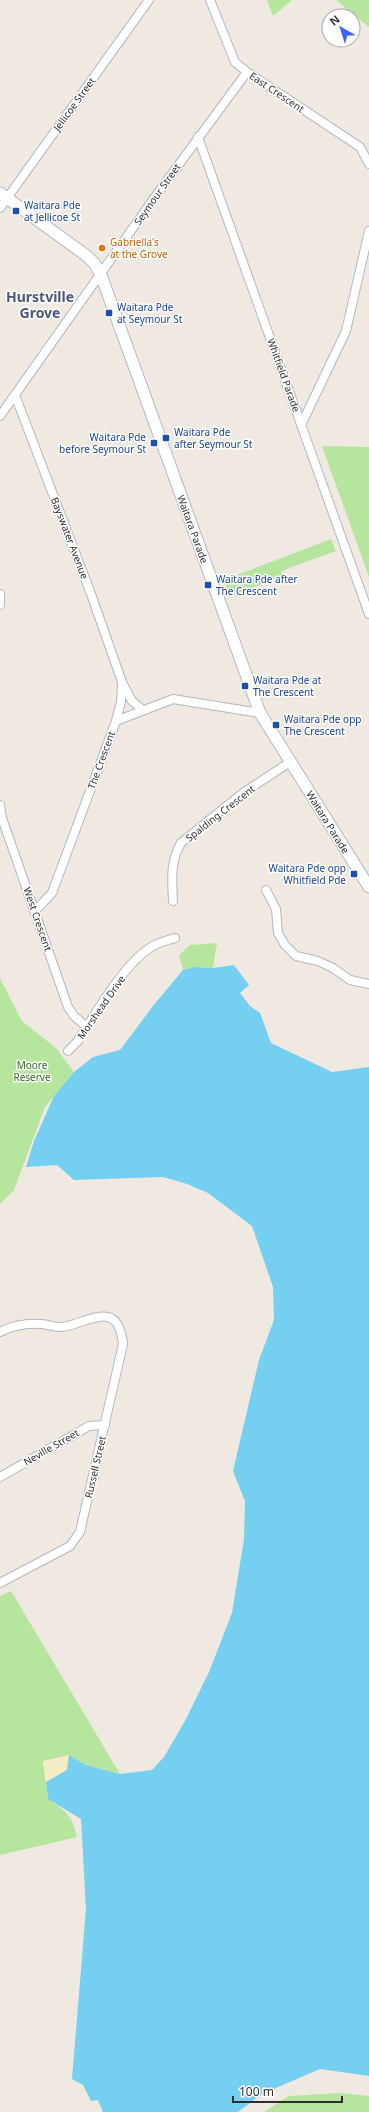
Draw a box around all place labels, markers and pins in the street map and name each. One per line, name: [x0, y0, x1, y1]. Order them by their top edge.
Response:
place label: Waitara Pde at Jellicoe St: [24, 198, 81, 224]
marker: Waitara Pde at Jellicoe St: [11, 206, 21, 216]
place label: Gabriella's at the Grove: [110, 235, 168, 261]
marker: Gabriella's at the Grove: [97, 243, 107, 253]
place label: Waitara Pde at Seymour St: [117, 300, 183, 326]
marker: Waitara Pde at Seymour St: [104, 308, 114, 318]
place label: Waitara Pde after Seymour St: [174, 425, 253, 451]
place label: Waitara Pde before Seymour St: [59, 430, 146, 456]
marker: Waitara Pde after Seymour St: [161, 433, 171, 443]
marker: Waitara Pde before Seymour St: [149, 438, 159, 448]
place label: Waitara Pde after The Crescent: [216, 572, 298, 598]
marker: Waitara Pde after The Crescent: [203, 580, 213, 590]
place label: Waitara Pde at The Crescent: [253, 673, 322, 699]
marker: Waitara Pde at The Crescent: [240, 681, 250, 691]
place label: Waitara Pde opp The Crescent: [284, 712, 361, 738]
marker: Waitara Pde opp The Crescent: [271, 720, 281, 730]
place label: Waitara Pde opp Whitfield Pde: [269, 861, 346, 887]
marker: Waitara Pde opp Whitfield Pde: [349, 869, 359, 879]

